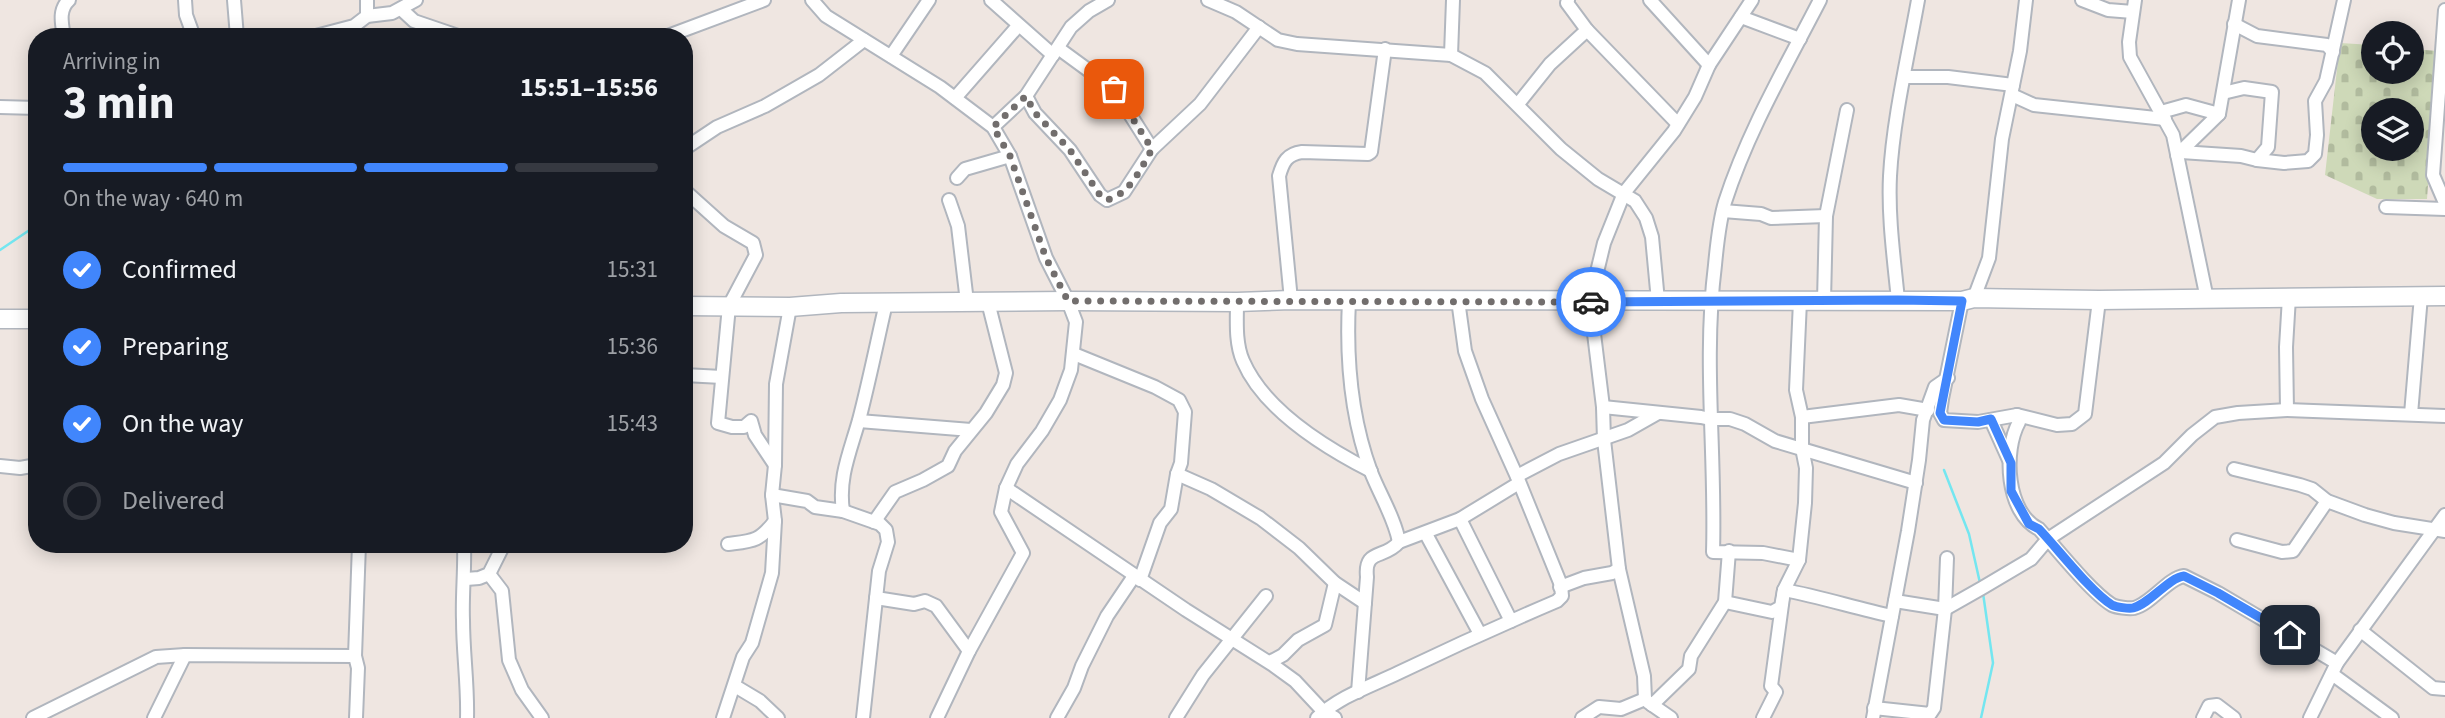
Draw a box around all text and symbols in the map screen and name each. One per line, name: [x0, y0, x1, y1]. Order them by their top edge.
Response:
map controls: [2361, 21, 2424, 161]
button: locate: [2361, 21, 2424, 84]
text: Arriving in: [63, 45, 161, 78]
pin: [1084, 59, 1144, 119]
text: 15:51–15:56: [520, 69, 658, 106]
icon: bag: [1095, 70, 1133, 108]
text: 3 min: [63, 71, 175, 136]
button: layers: [2361, 98, 2424, 161]
text: On the way · 640 m: [63, 182, 243, 215]
icon: check: [63, 251, 101, 289]
text: Confirmed: [122, 251, 237, 288]
text: 15:31: [607, 253, 658, 286]
courier: [1556, 267, 1626, 337]
icon: car: [1572, 283, 1610, 321]
icon: check: [63, 328, 101, 366]
text: Preparing: [122, 328, 228, 365]
text: 15:36: [607, 330, 658, 363]
icon: check: [63, 405, 101, 443]
text: On the way: [122, 405, 243, 442]
text: 15:43: [607, 407, 658, 440]
text: Delivered: [122, 482, 225, 519]
pin: [2260, 605, 2320, 665]
icon: home: [2271, 616, 2309, 654]

